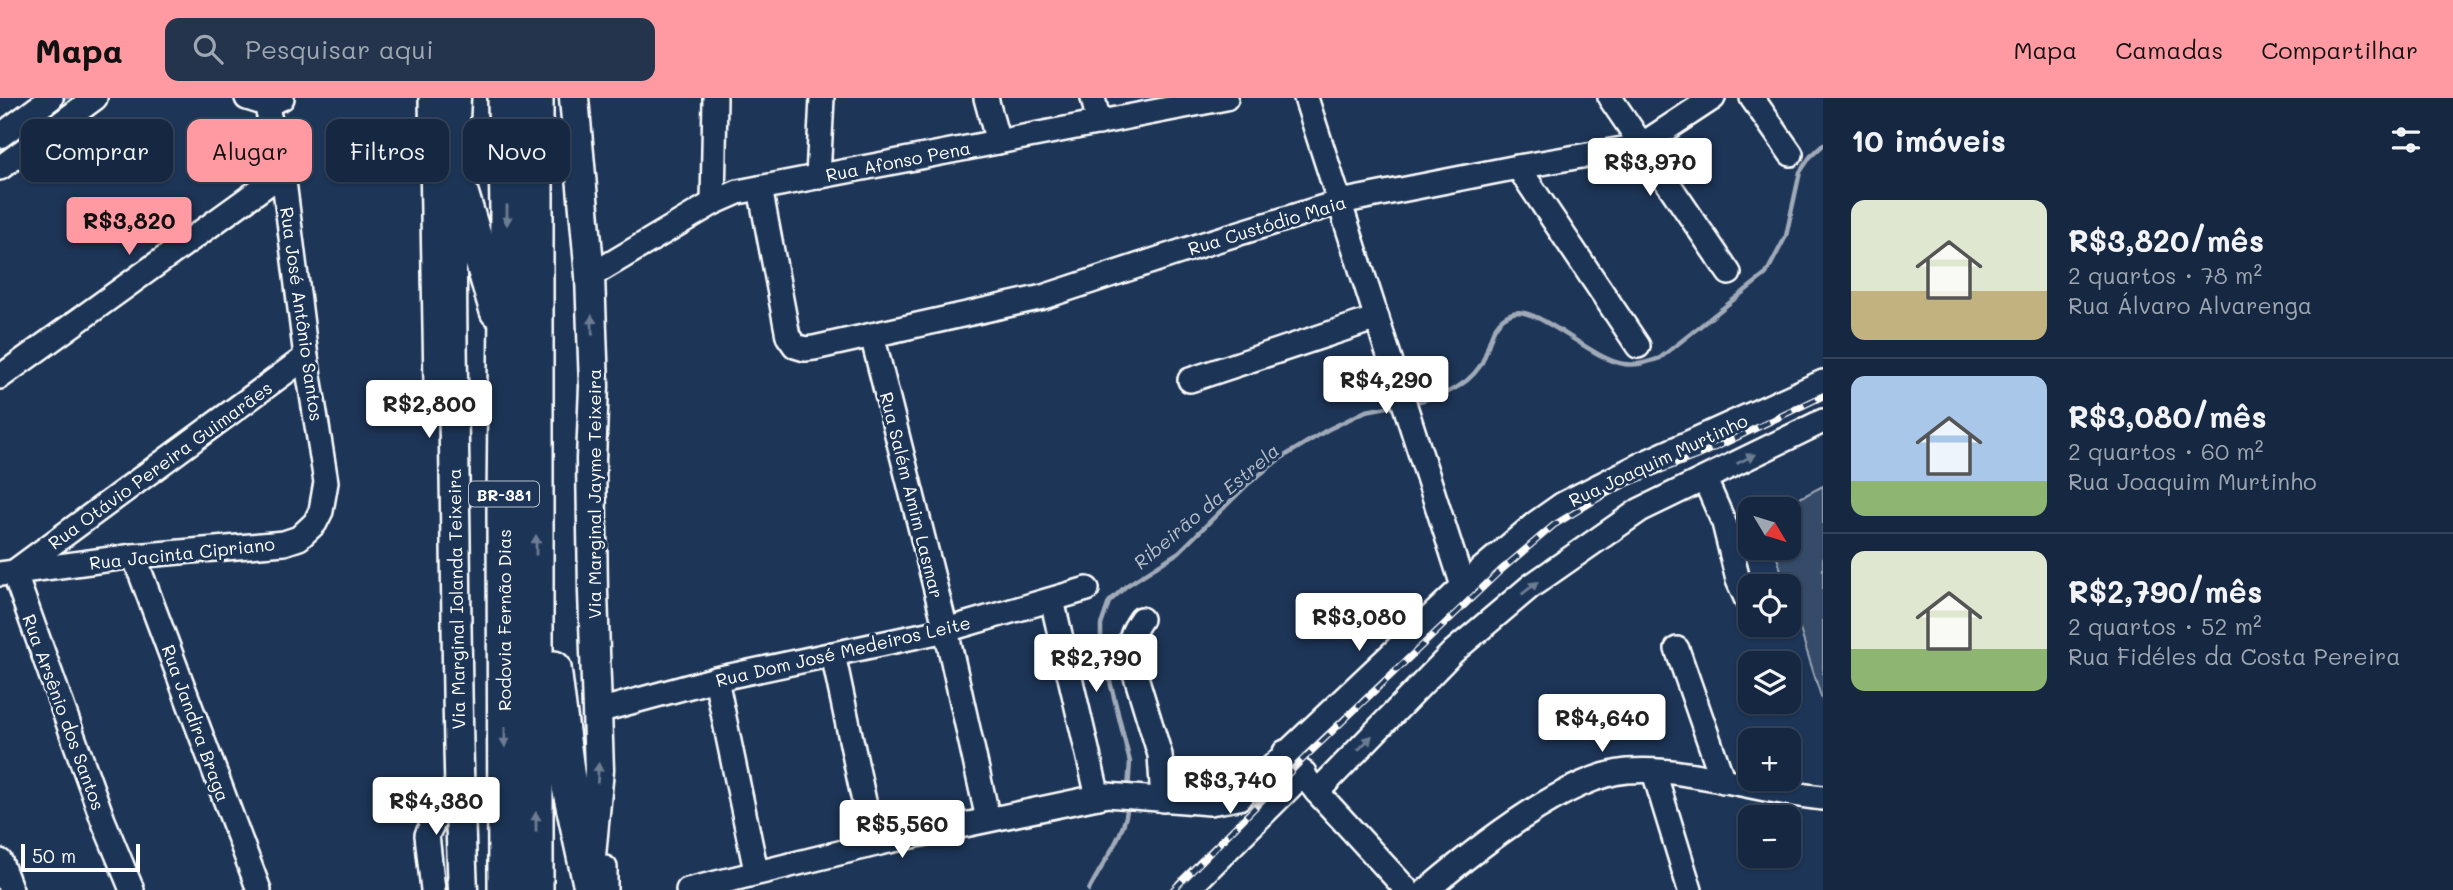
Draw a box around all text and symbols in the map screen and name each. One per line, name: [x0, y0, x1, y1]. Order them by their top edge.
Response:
search box: [165, 18, 655, 81]
text: Mapa: [35, 28, 123, 71]
icon: search: [189, 30, 227, 68]
text: Pesquisar aqui: [245, 32, 434, 66]
text: Mapa: [2013, 34, 2077, 65]
text: Camadas: [2115, 34, 2223, 65]
text: Compartilhar: [2261, 34, 2418, 65]
chip: Comprar: [21, 119, 173, 182]
chip: Alugar: [187, 119, 312, 182]
chip: Filtros: [326, 119, 449, 182]
chip: Novo: [463, 119, 570, 182]
text: 10 imóveis: [1851, 120, 2006, 160]
icon: filters: [2387, 121, 2425, 159]
street label: Rua Afonso Pena: [824, 135, 972, 187]
pin: R$3,970: [1585, 139, 1715, 198]
text: R$3,970: [1604, 146, 1696, 176]
street label: Rua Custódio Maia: [1185, 190, 1349, 260]
pin: R$3,820: [64, 198, 194, 257]
one-way arrow: [501, 204, 513, 226]
text: R$3,820: [83, 205, 175, 235]
street label: Rua José Antônio Santos: [275, 205, 329, 423]
text: R$3,820/mês: [2068, 220, 2264, 260]
icon: home: [1907, 228, 1991, 312]
text: 2 quartos · 78 m²: [2068, 260, 2262, 290]
text: Rua Álvaro Alvarenga: [2068, 290, 2312, 320]
one-way arrow: [586, 314, 598, 336]
pin: R$4,290: [1321, 356, 1451, 416]
text: R$4,290: [1339, 364, 1433, 394]
street label: Via Marginal Jayme Teixeira: [582, 369, 606, 619]
street label: Rua Otávio Pereira Guimarães: [43, 376, 277, 554]
pin: R$2,800: [364, 380, 494, 440]
text: R$2,800: [382, 388, 476, 418]
street label: Rua Salém Amim Lasmar: [875, 389, 949, 601]
text: R$3,080/mês: [2068, 396, 2267, 436]
icon: home: [1907, 404, 1991, 488]
street label: Rua Joaquim Murtinho: [1565, 408, 1752, 512]
text: 2 quartos · 60 m²: [2068, 436, 2264, 466]
water label: Ribeirão da Estrela: [1128, 438, 1284, 574]
one-way arrow: [1736, 454, 1756, 465]
text: Rua Joaquim Murtinho: [2068, 466, 2317, 496]
street label: Via Marginal Iolanda Teixeira: [442, 468, 470, 730]
road number: BR-381: [469, 482, 539, 506]
north arrow: [1738, 497, 1801, 560]
map controls: [1738, 497, 1801, 868]
street label: Rodovia Fernão Dias: [492, 529, 516, 711]
street label: Rua Jacinta Cipriano: [88, 531, 276, 575]
one-way arrow: [530, 534, 542, 556]
text: R$2,790/mês: [2068, 571, 2262, 611]
button: locate: [1738, 574, 1801, 637]
icon: home: [1907, 579, 1991, 663]
one-way arrow: [1521, 580, 1539, 595]
pin: R$3,080: [1294, 594, 1424, 653]
text: R$3,080: [1312, 601, 1406, 631]
street label: Rua Dom José Medeiros Leite: [713, 610, 973, 692]
street label: Rua Arsênio dos Santos: [17, 611, 111, 813]
text: 2 quartos · 52 m²: [2068, 611, 2262, 641]
pin: R$2,790: [1031, 634, 1161, 694]
street label: Rua Jandira Braga: [156, 641, 236, 805]
text: Rua Fidéles da Costa Pereira: [2068, 641, 2401, 671]
text: R$2,790: [1050, 642, 1142, 672]
button: layers: [1738, 651, 1801, 714]
pin: R$4,640: [1537, 694, 1667, 754]
text: R$4,640: [1554, 702, 1650, 732]
one-way arrow: [499, 726, 511, 748]
button: +: [1738, 728, 1801, 791]
one-way arrow: [1356, 735, 1372, 752]
pin: R$3,740: [1165, 756, 1295, 816]
one-way arrow: [593, 762, 604, 784]
text: R$3,740: [1183, 764, 1277, 794]
pin: R$4,380: [371, 778, 501, 837]
text: R$4,380: [389, 785, 483, 815]
pin: R$5,560: [837, 800, 967, 860]
button: −: [1738, 805, 1801, 868]
text: R$5,560: [856, 808, 948, 838]
one-way arrow: [530, 811, 542, 833]
scale bar: [21, 841, 140, 873]
text: 50 m: [32, 843, 76, 868]

